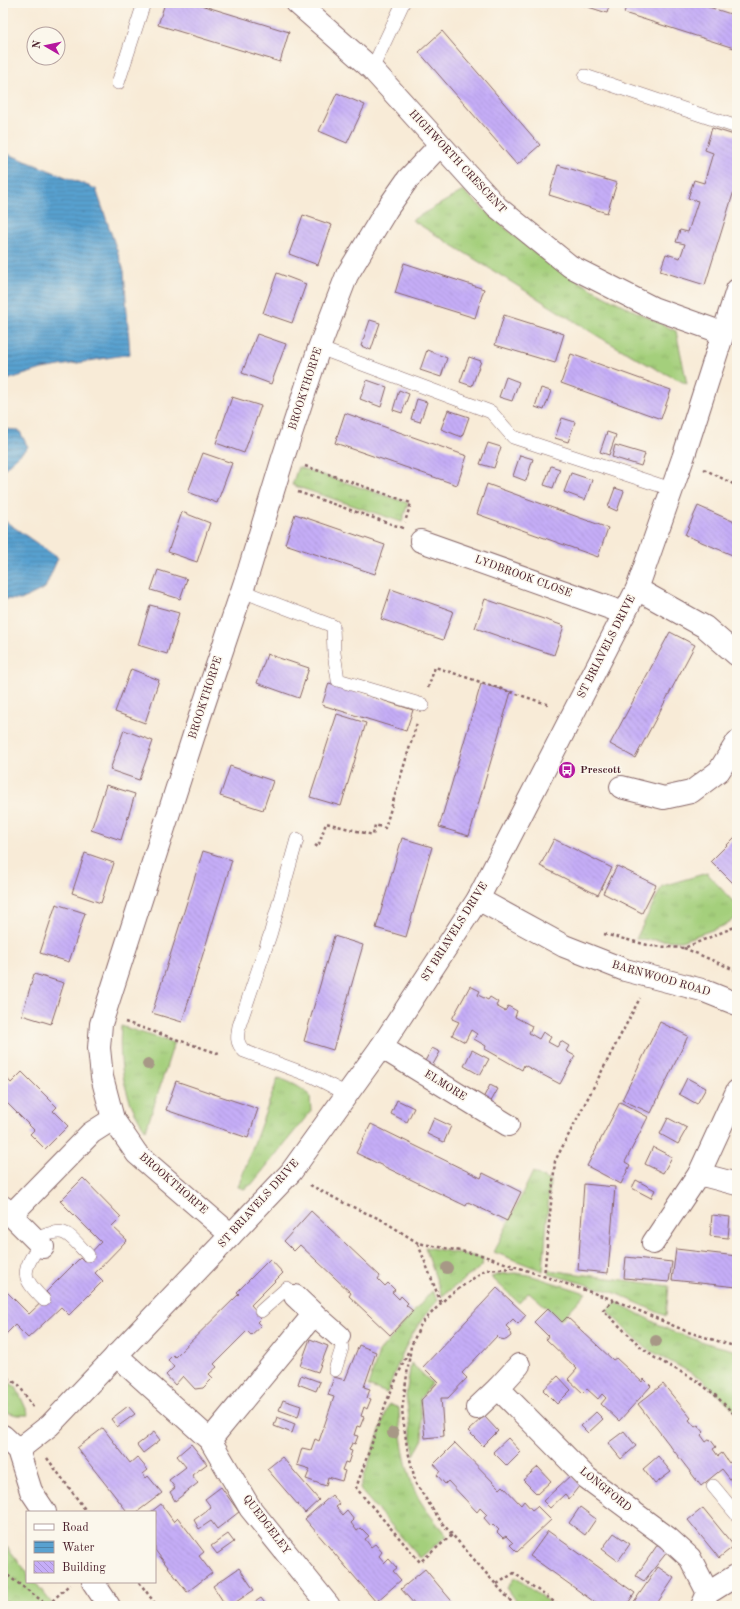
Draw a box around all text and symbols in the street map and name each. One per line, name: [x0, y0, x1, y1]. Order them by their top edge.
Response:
north arrow: [26, 26, 66, 66]
text: N: [32, 39, 44, 50]
street label: HIGHWORTH CRESCENT: [406, 108, 508, 216]
street label: BROOKTHORPE: [287, 346, 325, 432]
street label: LYDBROOK CLOSE: [473, 554, 573, 600]
street label: ST BRIAVELS DRIVE: [576, 594, 638, 700]
street label: BROOKTHORPE: [187, 655, 225, 741]
bus stop icon: Prescott: [557, 760, 577, 780]
place label: Prescott: [580, 765, 621, 776]
street label: ST BRIAVELS DRIVE: [420, 881, 490, 983]
street label: BARNWOOD ROAD: [611, 960, 712, 998]
street label: ELMORE: [422, 1069, 468, 1103]
street label: BROOKTHORPE: [137, 1152, 209, 1216]
street label: ST BRIAVELS DRIVE: [217, 1158, 301, 1250]
street label: LONGFORD: [577, 1466, 633, 1514]
street label: QUEDGELEY: [240, 1493, 292, 1557]
legend: [26, 1511, 156, 1583]
text: Road: [62, 1522, 89, 1534]
text: Water: [62, 1542, 95, 1554]
text: Building: [62, 1562, 106, 1574]

